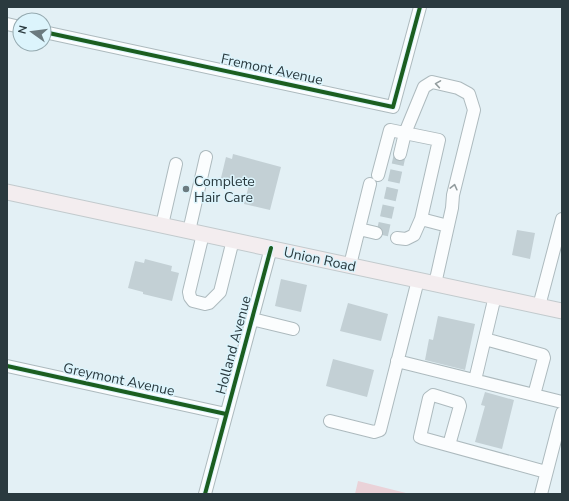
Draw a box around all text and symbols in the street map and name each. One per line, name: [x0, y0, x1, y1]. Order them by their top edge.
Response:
north arrow: [12, 12, 52, 52]
text: N: [15, 24, 31, 36]
street label: Fremont Avenue: [219, 49, 325, 90]
one-way arrow: [434, 80, 441, 89]
place label: Complete Hair Care: [194, 172, 255, 207]
marker: Complete Hair Care: [181, 184, 191, 194]
one-way arrow: [450, 184, 458, 190]
street label: Union Road: [282, 243, 358, 276]
street label: Holland Avenue: [211, 294, 256, 397]
street label: Greymont Avenue: [61, 358, 176, 401]

